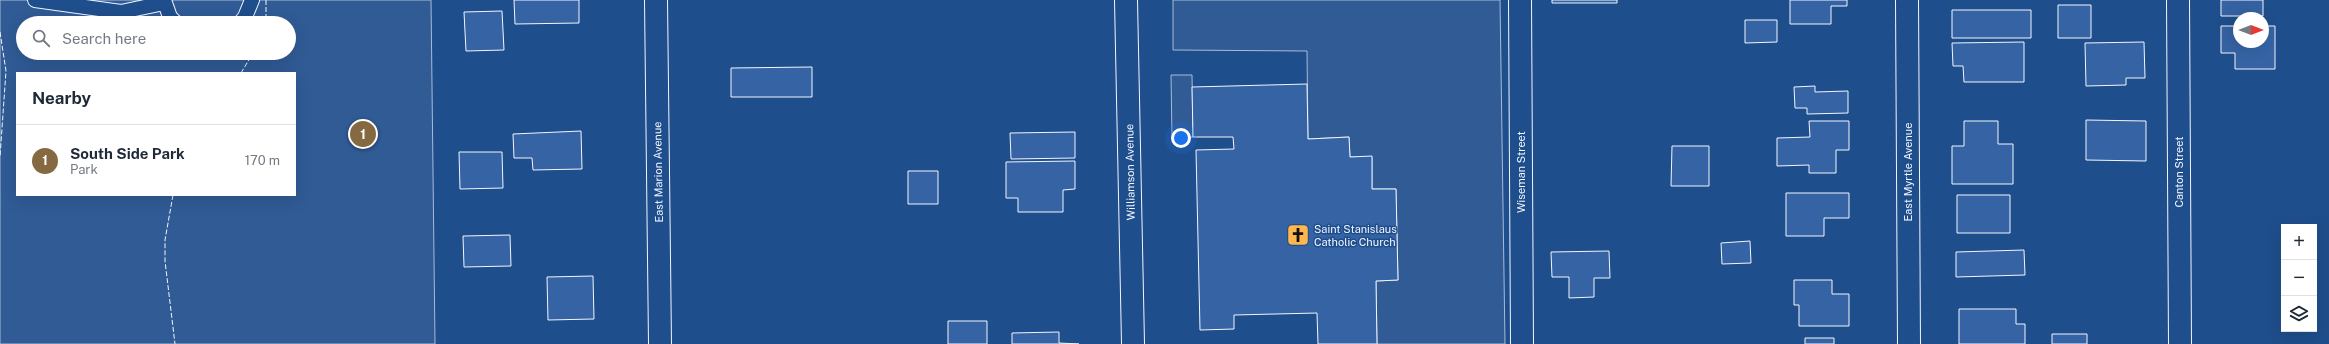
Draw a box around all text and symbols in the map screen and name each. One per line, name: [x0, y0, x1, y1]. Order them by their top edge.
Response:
north arrow: [2233, 12, 2269, 48]
search box: [16, 16, 296, 60]
icon: search: [30, 27, 52, 49]
text: Search here: [62, 30, 146, 47]
text: Nearby: [32, 88, 91, 108]
pin: 1: [350, 119, 376, 149]
street label: East Marion Avenue: [651, 121, 665, 223]
street label: East Myrtle Avenue: [1902, 123, 1914, 221]
street label: Williamson Avenue: [1123, 124, 1137, 220]
your location: [1171, 128, 1191, 148]
street label: Wiseman Street: [1515, 131, 1527, 213]
street label: Canton Street: [2173, 136, 2185, 208]
text: South Side Park: [70, 145, 185, 162]
text: 1: [42, 153, 48, 168]
text: 170 m: [245, 153, 280, 168]
text: Park: [70, 162, 98, 177]
church icon: Saint Stanislaus Catholic Church: [1285, 222, 1311, 248]
place label: Saint Stanislaus Catholic Church: [1314, 223, 1397, 248]
map controls: [2281, 224, 2317, 332]
button: +: [2281, 224, 2317, 260]
button: −: [2281, 260, 2317, 296]
button: layers: [2281, 296, 2317, 332]

